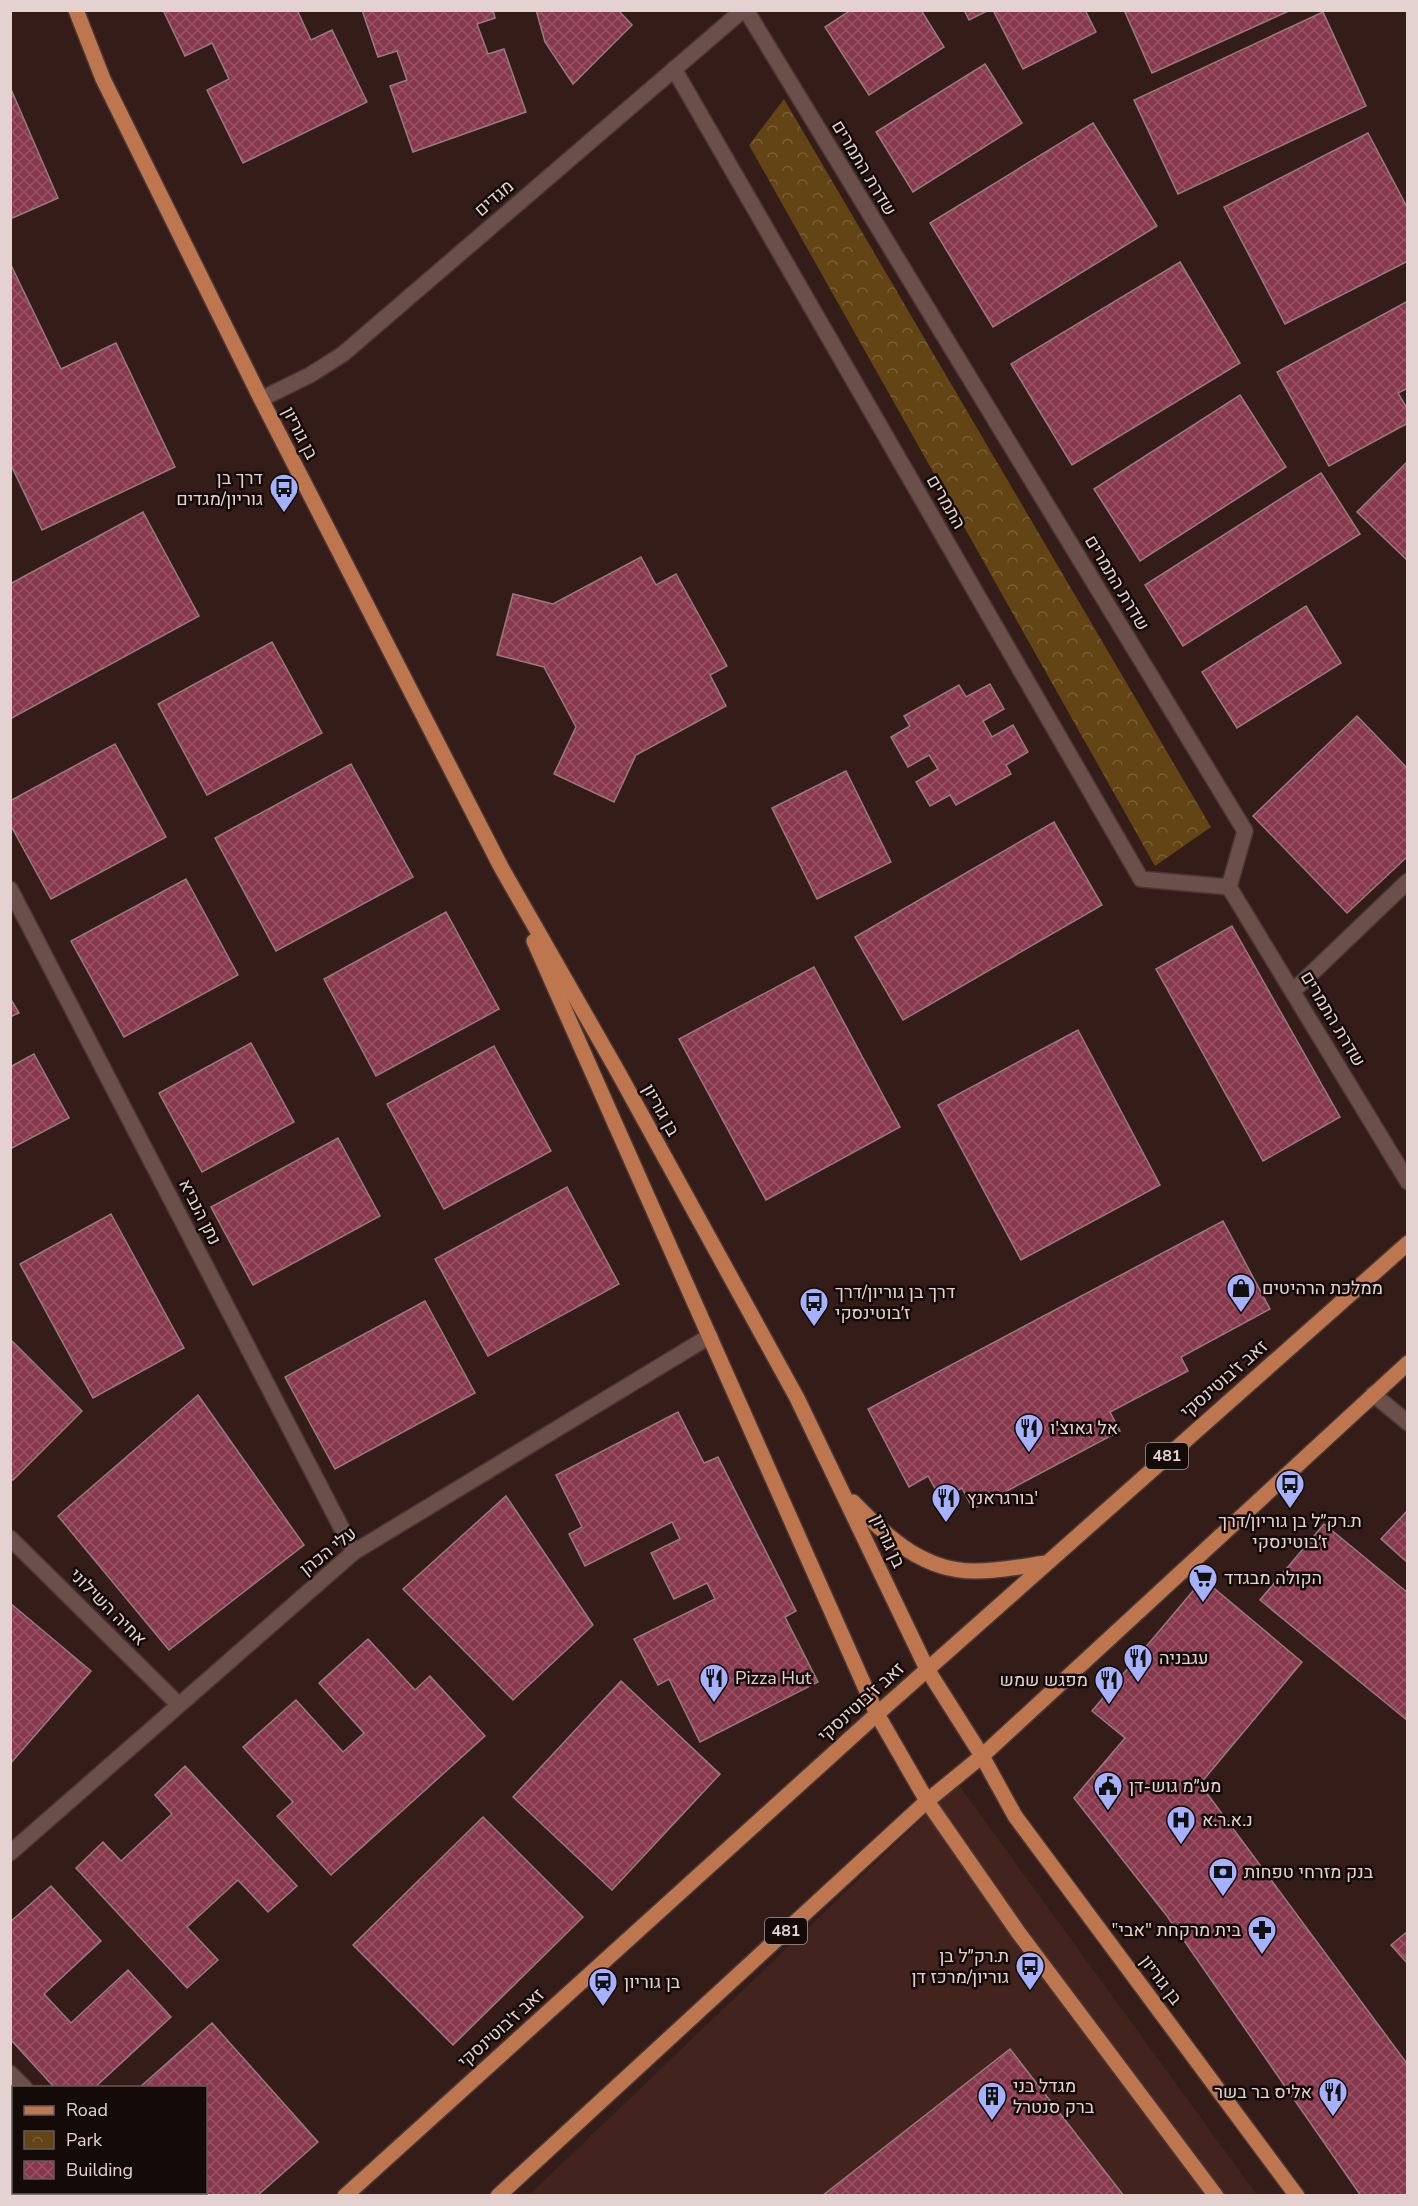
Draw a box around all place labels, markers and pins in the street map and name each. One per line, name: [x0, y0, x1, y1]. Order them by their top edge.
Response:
place label: דרך בן גוריון/מגדים: [176, 466, 263, 511]
bus stop icon: דרך בן גוריון/מגדים: [268, 472, 300, 514]
shop icon: ממלכת הרהיטים: [1225, 1272, 1257, 1314]
place label: ממלכת הרהיטים: [1262, 1276, 1383, 1300]
place label: דרך בן גוריון/דרך ז׳בוטינסקי: [835, 1280, 955, 1325]
bus stop icon: דרך בן גוריון/דרך ז׳בוטינסקי: [798, 1286, 830, 1328]
restaurant icon: אל גאוצ'ו: [1013, 1412, 1045, 1454]
place label: אל גאוצ'ו: [1050, 1416, 1118, 1440]
bus stop icon: ת.רק״ל בן גוריון/דרך ז׳בוטינסקי: [1274, 1468, 1306, 1510]
restaurant icon: בורגראנץ': [930, 1482, 962, 1524]
place label: בורגראנץ': [967, 1486, 1038, 1510]
place label: ת.רק״ל בן גוריון/דרך ז׳בוטינסקי: [1218, 1509, 1362, 1554]
supermarket icon: הקולה מבגדד: [1187, 1562, 1219, 1604]
place label: הקולה מבגדד: [1224, 1566, 1322, 1590]
restaurant icon: עגבניה: [1122, 1642, 1154, 1684]
place label: עגבניה: [1159, 1646, 1208, 1670]
restaurant icon: Pizza Hut: [698, 1662, 730, 1704]
restaurant icon: מפגש שמש: [1093, 1664, 1125, 1706]
place label: Pizza Hut: [735, 1666, 812, 1690]
place label: מפגש שמש: [999, 1668, 1088, 1692]
public building icon: מע״מ גוש-דן: [1092, 1770, 1124, 1812]
place label: מע״מ גוש-דן: [1129, 1774, 1222, 1798]
hospital icon: נ.א.ר.א: [1165, 1804, 1197, 1846]
place label: נ.א.ר.א: [1202, 1808, 1253, 1832]
bank icon: בנק מזרחי טפחות: [1207, 1856, 1239, 1898]
place label: בנק מזרחי טפחות: [1244, 1860, 1374, 1884]
pharmacy icon: "בית מרקחת "אבי: [1246, 1914, 1278, 1956]
place label: "בית מרקחת "אבי: [1111, 1918, 1242, 1942]
place label: ת.רק״ל בן גוריון/מרכז דן: [911, 1944, 1009, 1989]
bus stop icon: ת.רק״ל בן גוריון/מרכז דן: [1014, 1950, 1046, 1992]
station icon: בן גוריון: [587, 1966, 619, 2008]
place label: בן גוריון: [624, 1970, 681, 1994]
place label: מגדל בני ברק סנטרל: [1013, 2074, 1095, 2119]
restaurant icon: אליס בר בשר: [1317, 2076, 1349, 2118]
building icon: מגדל בני ברק סנטרל: [976, 2080, 1008, 2122]
place label: אליס בר בשר: [1214, 2080, 1312, 2104]

